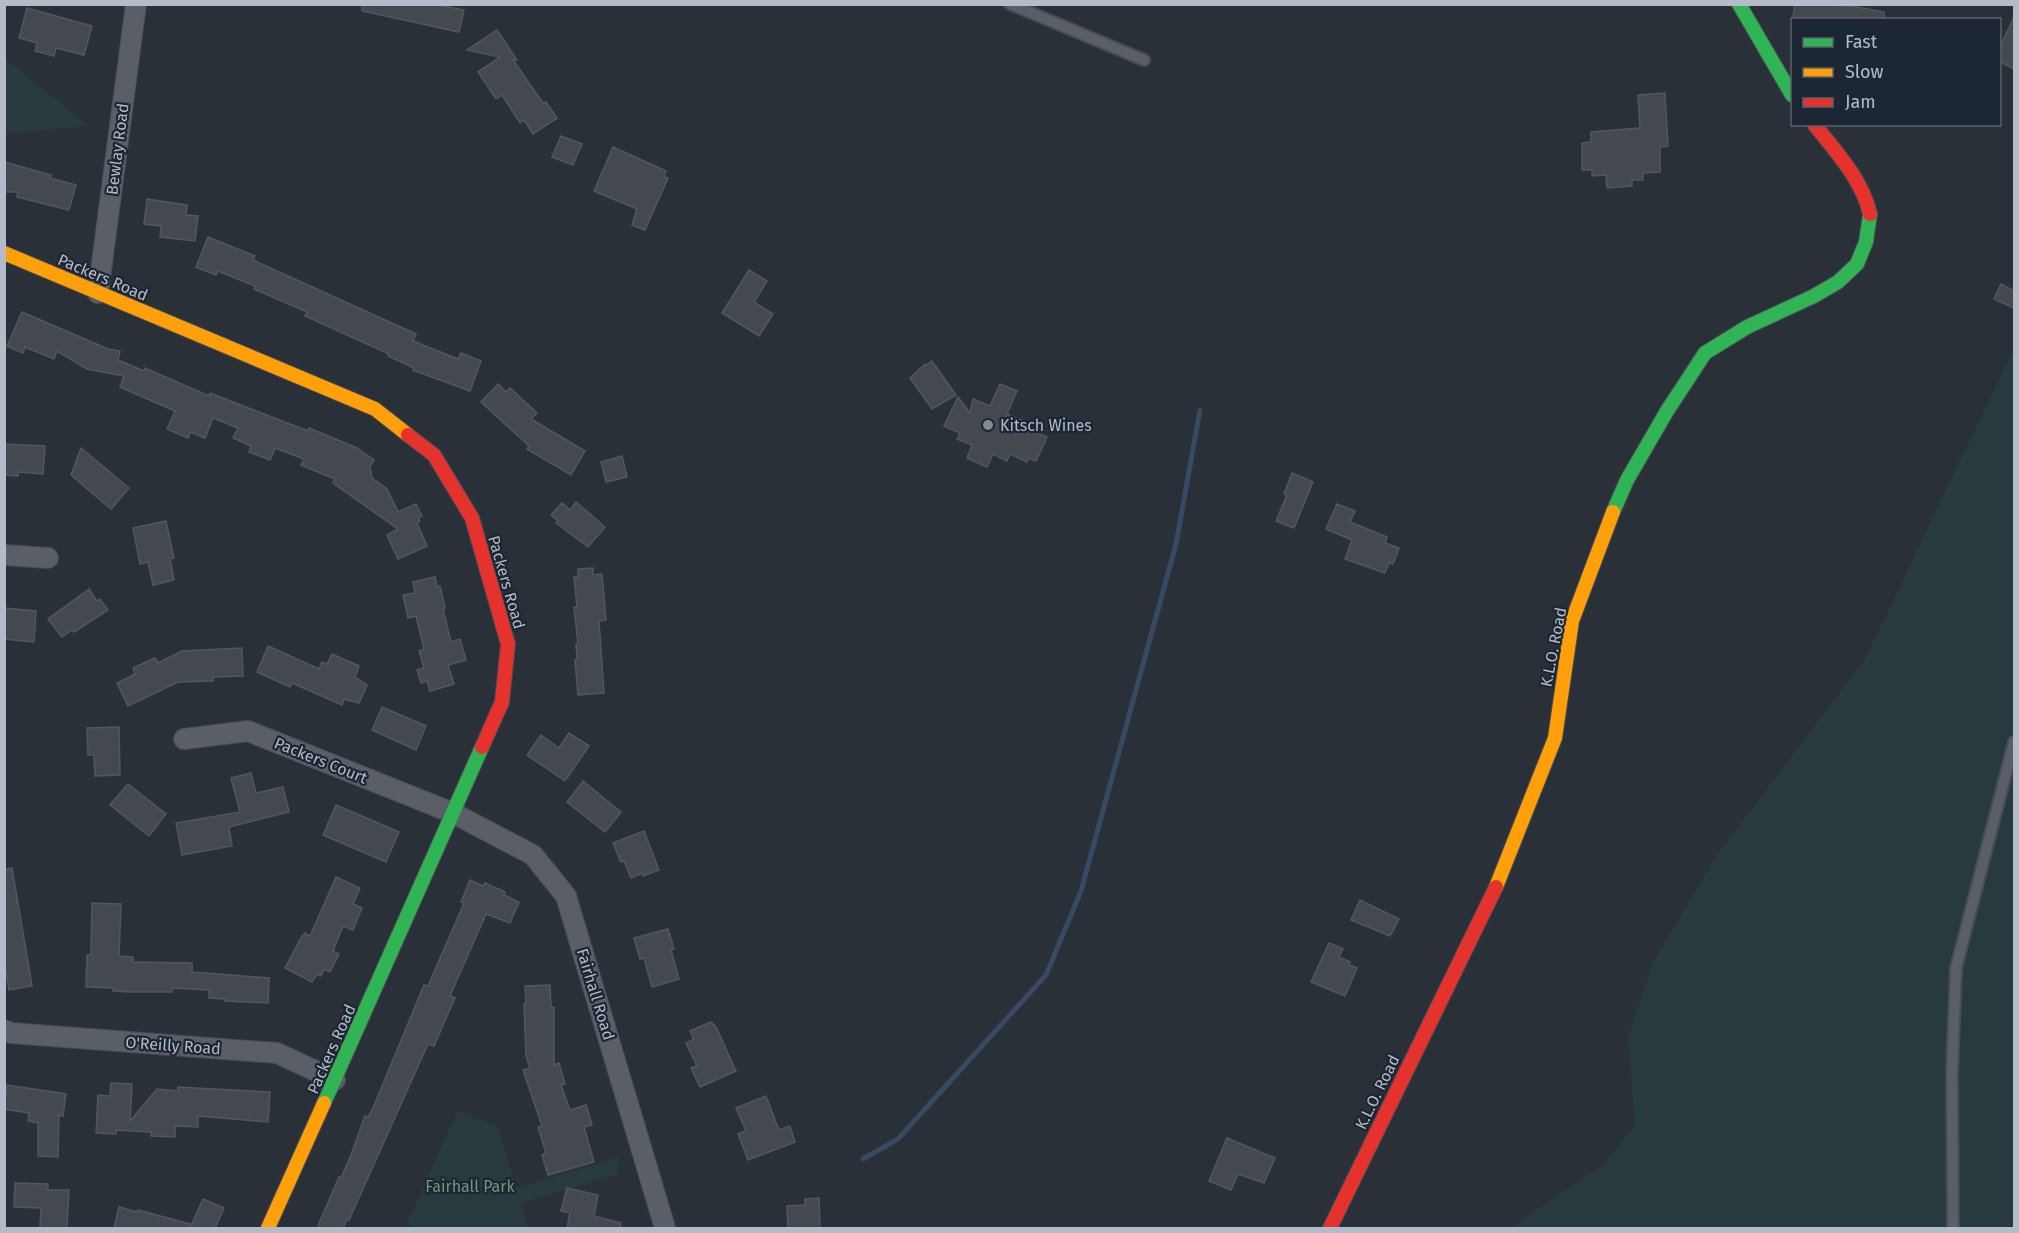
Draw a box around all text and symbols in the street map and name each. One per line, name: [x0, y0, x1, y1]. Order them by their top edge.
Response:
legend: [1791, 18, 2001, 126]
text: Fast: [1845, 31, 1878, 53]
text: Slow: [1845, 61, 1884, 83]
text: Jam: [1845, 91, 1876, 113]
street label: Bewlay Road: [102, 102, 133, 196]
street label: Packers Road: [55, 250, 151, 305]
place label: Kitsch Wines: [1000, 416, 1092, 435]
marker: Kitsch Wines: [981, 418, 995, 432]
street label: Packers Road: [484, 533, 529, 631]
street label: K.L.O. Road: [1536, 606, 1570, 688]
street label: Packers Court: [272, 733, 370, 788]
street label: Fairhall Road: [573, 946, 618, 1042]
street label: Packers Road: [303, 1001, 360, 1097]
street label: O'Reilly Road: [125, 1033, 221, 1058]
street label: K.L.O. Road: [1351, 1052, 1404, 1133]
park label: Fairhall Park: [425, 1177, 515, 1196]

